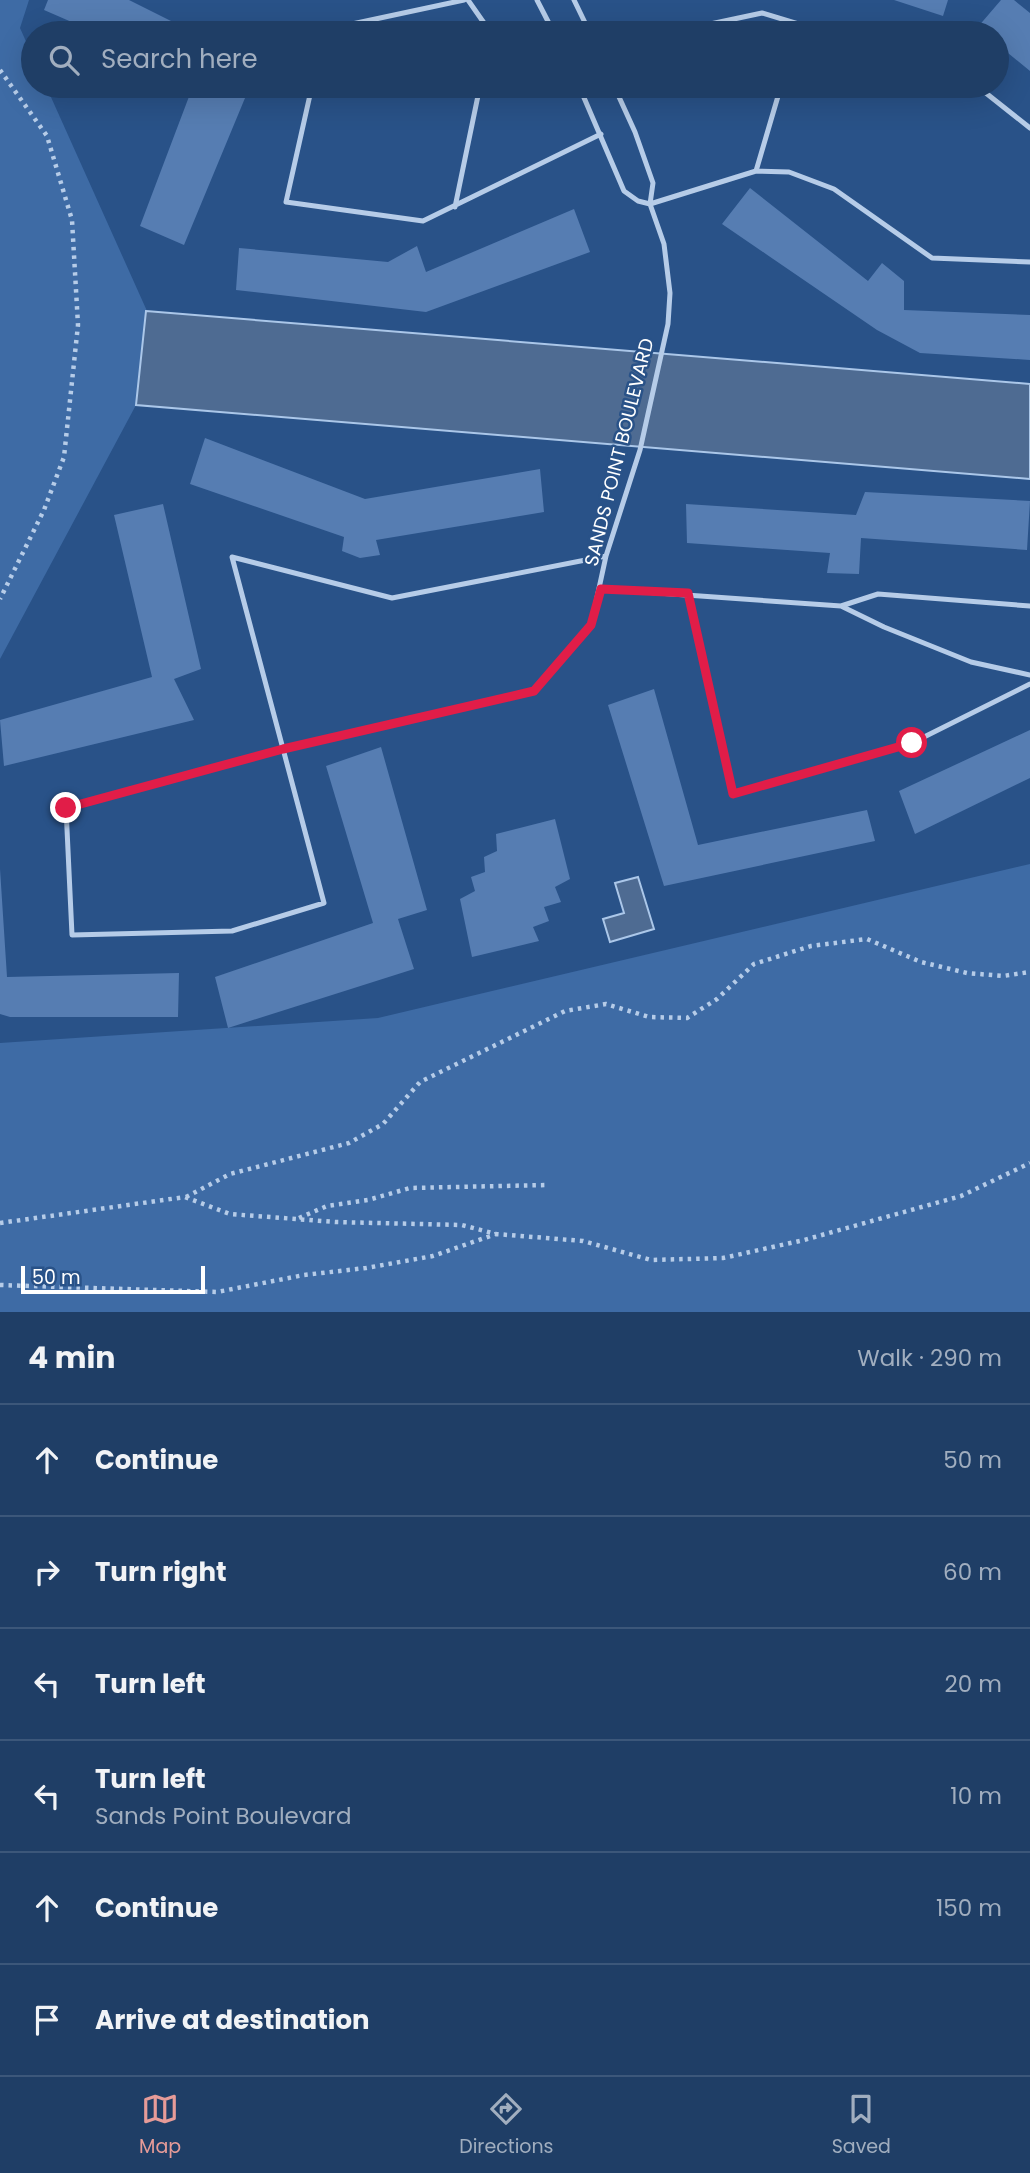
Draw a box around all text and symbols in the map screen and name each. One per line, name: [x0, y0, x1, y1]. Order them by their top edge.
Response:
search box: [21, 21, 1009, 98]
icon: search: [45, 41, 83, 79]
text: Search here: [101, 41, 258, 77]
street label: SANDS POINT BOULEVARD: [578, 335, 660, 569]
route start: [896, 727, 927, 758]
route end: [50, 792, 81, 823]
scale bar: [21, 1263, 205, 1295]
text: 50 m: [32, 1264, 81, 1291]
text: 4 min: [28, 1336, 116, 1379]
text: Walk · 290 m: [857, 1342, 1002, 1374]
icon: ahead: [28, 1441, 66, 1479]
text: Continue: [95, 1442, 218, 1478]
text: 50 m: [943, 1444, 1002, 1476]
icon: right: [28, 1553, 66, 1591]
text: Turn right: [95, 1554, 227, 1590]
text: 60 m: [943, 1556, 1002, 1588]
icon: left: [28, 1665, 66, 1703]
text: Turn left: [95, 1666, 206, 1702]
text: 20 m: [944, 1668, 1002, 1700]
text: Turn left: [95, 1761, 206, 1797]
icon: left: [28, 1777, 66, 1815]
text: 10 m: [950, 1780, 1002, 1812]
text: Sands Point Boulevard: [95, 1800, 351, 1832]
icon: ahead: [28, 1889, 66, 1927]
text: Continue: [95, 1890, 218, 1926]
text: 150 m: [936, 1892, 1002, 1924]
icon: arrive: [28, 2001, 66, 2039]
text: Arrive at destination: [95, 2002, 370, 2038]
tab: Map: [139, 2090, 181, 2161]
tab: Directions: [459, 2090, 554, 2161]
tab: Saved: [832, 2090, 891, 2161]

